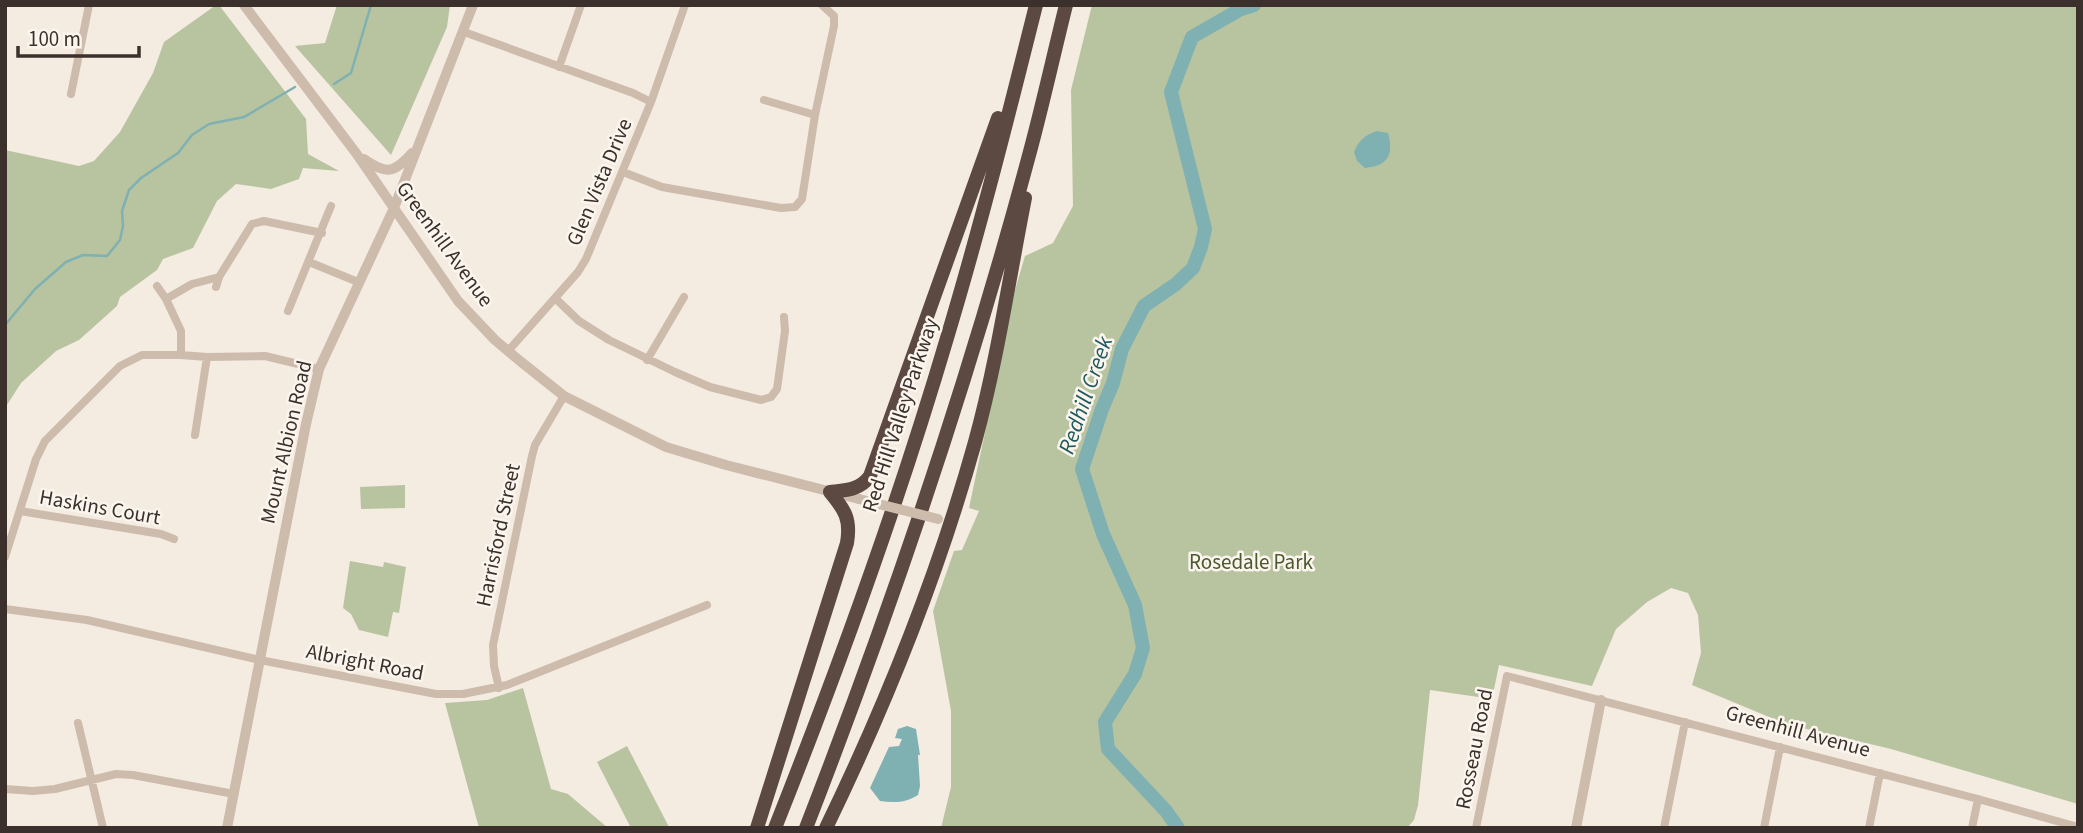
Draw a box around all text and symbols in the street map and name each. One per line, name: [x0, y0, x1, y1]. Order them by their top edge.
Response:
scale bar: [18, 14, 138, 58]
text: 100 m: [28, 24, 81, 54]
street label: Glen Vista Drive: [559, 114, 639, 250]
street label: Greenhill Avenue: [389, 175, 501, 313]
street label: Red Hill Valley Parkway: [854, 314, 946, 516]
water label: Redhill Creek: [1050, 331, 1121, 459]
street label: Mount Albion Road: [253, 357, 319, 527]
street label: Harrisford Street: [468, 461, 528, 609]
street label: Haskins Court: [37, 482, 163, 532]
park label: Rosedale Park: [1189, 547, 1313, 577]
street label: Albright Road: [304, 636, 426, 688]
street label: Rosseau Road: [1448, 686, 1500, 812]
street label: Greenhill Avenue: [1722, 697, 1874, 765]

